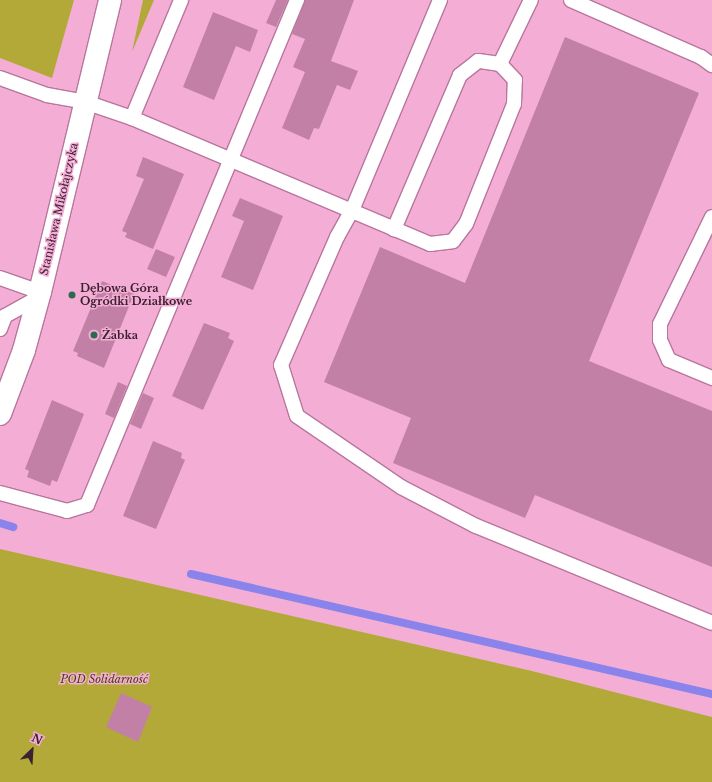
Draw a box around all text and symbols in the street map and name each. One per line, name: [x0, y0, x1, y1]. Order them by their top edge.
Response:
street label: Stanisława Mikołajczyka: [37, 141, 81, 277]
place label: Dębowa Góra Ogródki Działkowe: [80, 282, 192, 308]
marker: Dębowa Góra Ogródki Działkowe: [67, 290, 77, 300]
place label: Żabka: [102, 328, 138, 342]
marker: Żabka: [89, 330, 99, 340]
park label: POD Solidarność: [60, 672, 148, 686]
north arrow: [12, 730, 52, 770]
text: N: [29, 731, 45, 748]

